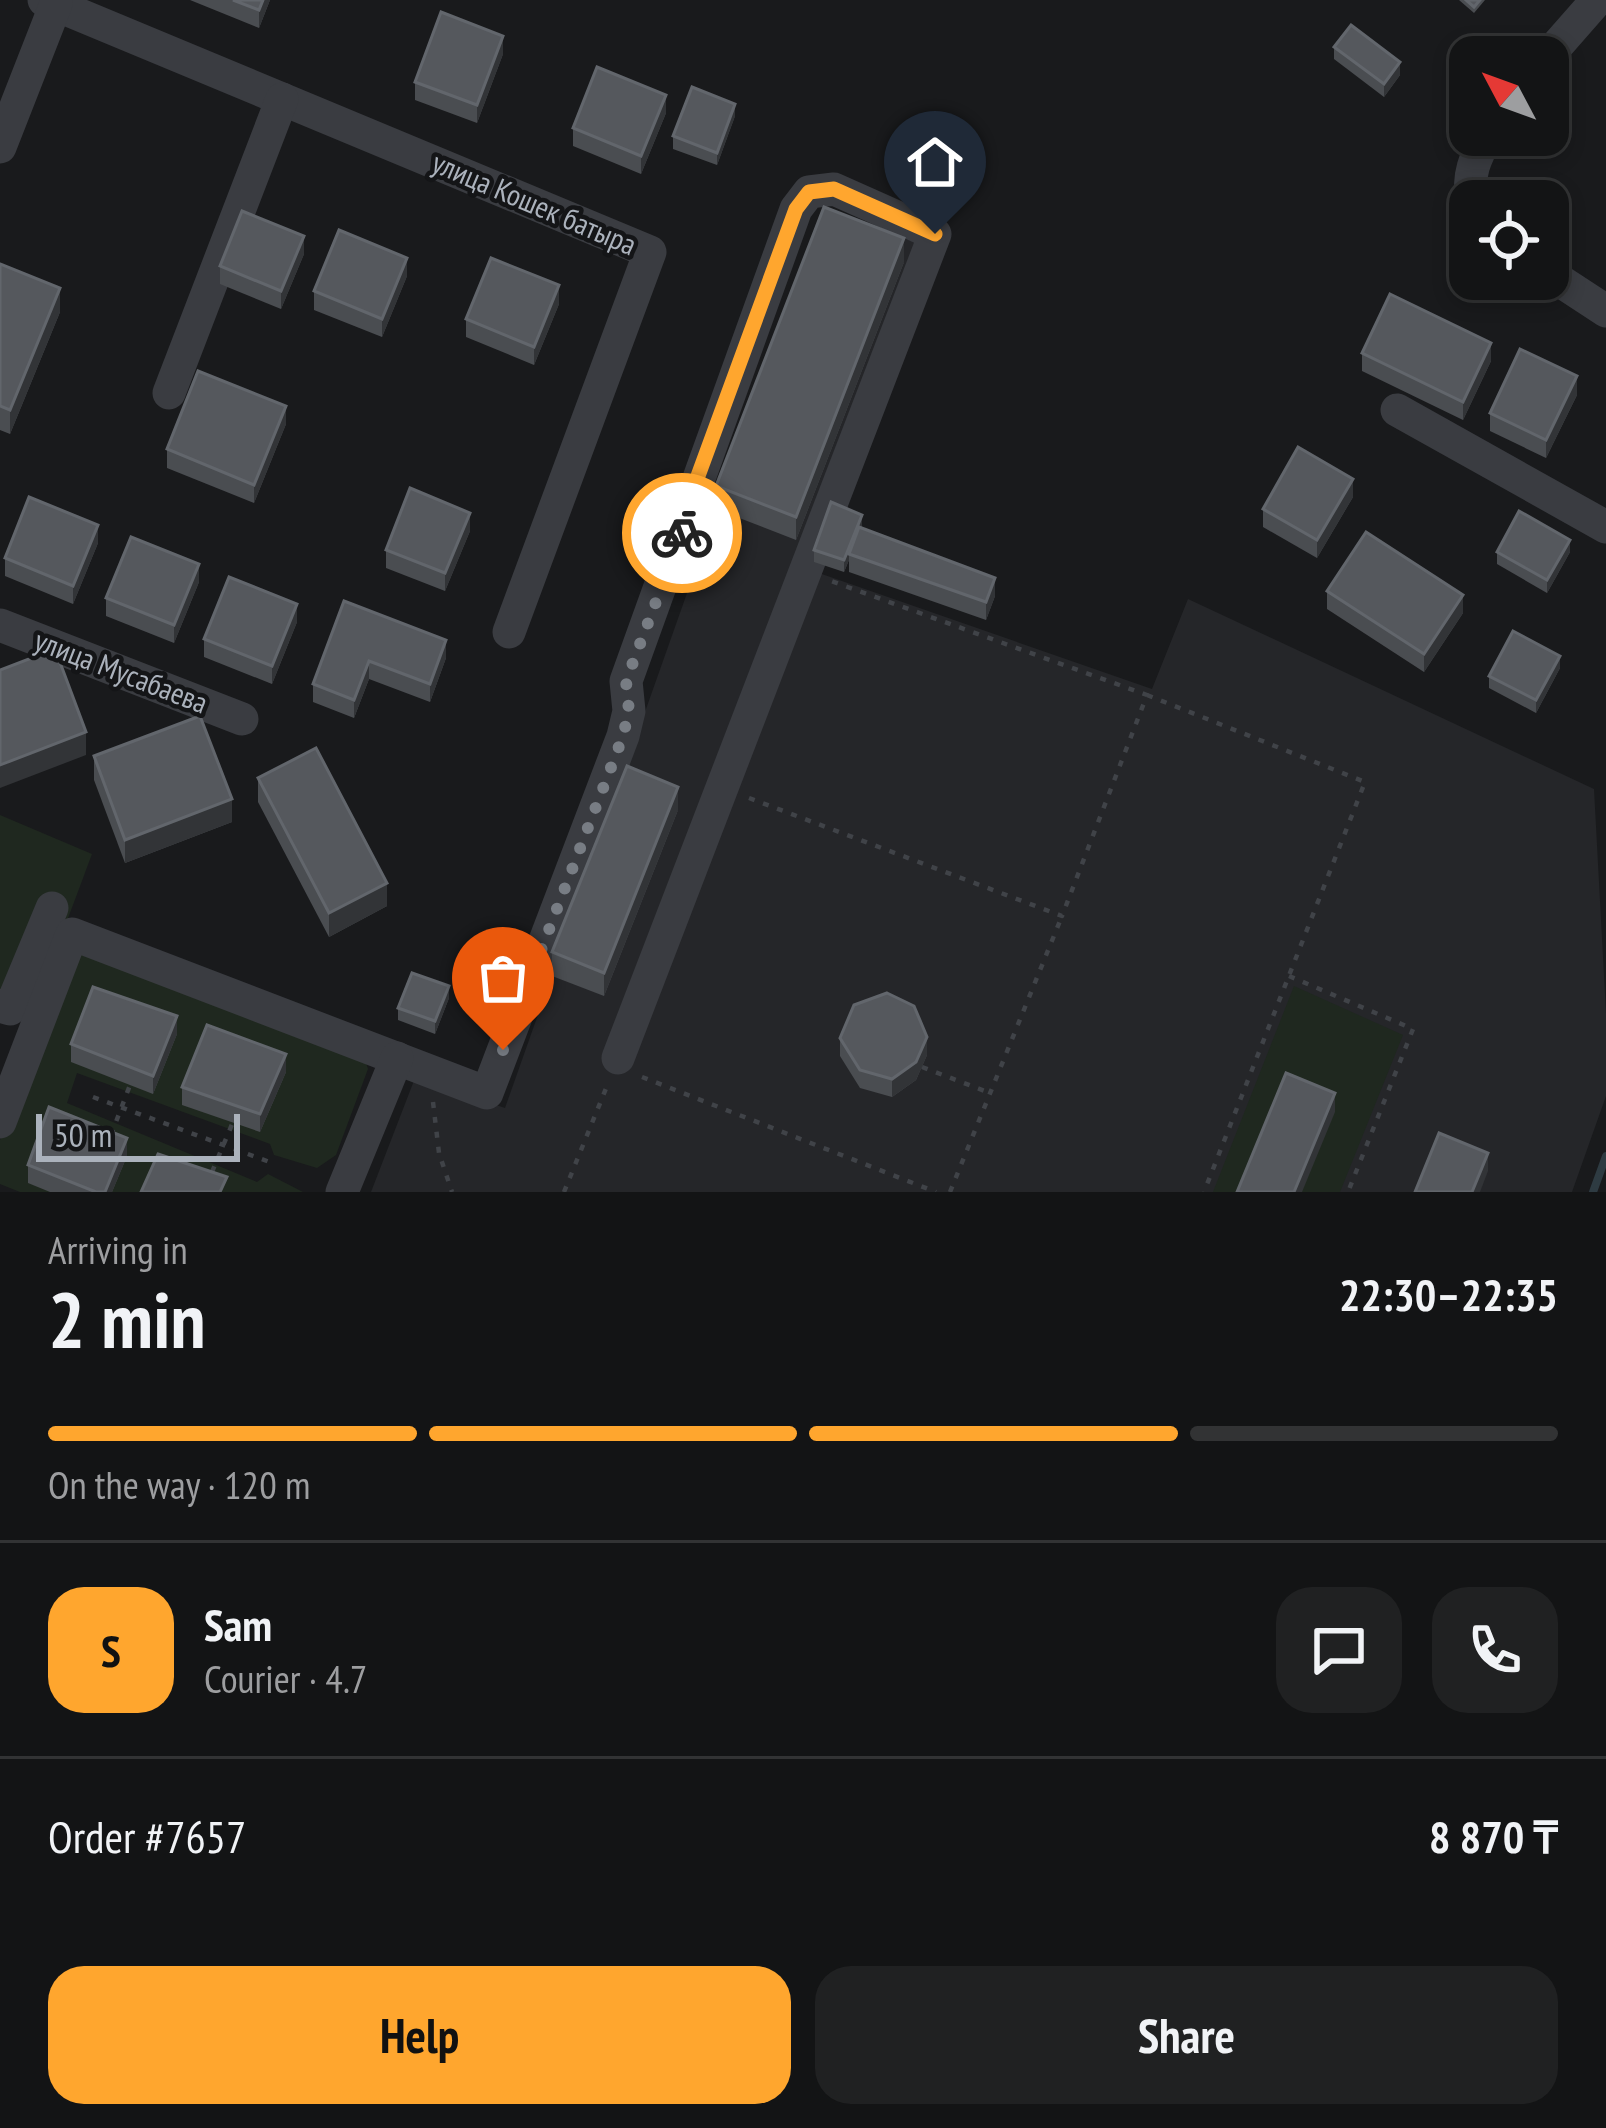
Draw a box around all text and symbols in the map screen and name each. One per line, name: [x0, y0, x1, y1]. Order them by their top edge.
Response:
north arrow: [1449, 36, 1569, 156]
map controls: [1449, 36, 1569, 300]
pin: [884, 111, 986, 234]
icon: home: [902, 129, 968, 195]
street label: улица Кошек батыра: [427, 142, 643, 263]
button: locate: [1449, 180, 1569, 300]
courier: [622, 473, 742, 593]
icon: bike: [649, 500, 715, 566]
street label: улица Мусабаева: [29, 620, 214, 721]
pin: [452, 927, 554, 1050]
icon: bag: [470, 945, 536, 1011]
scale bar: [36, 1108, 240, 1161]
text: 50 m: [54, 1113, 112, 1156]
text: Arriving in: [48, 1224, 188, 1275]
text: 22:30–22:35: [1339, 1265, 1558, 1323]
text: 2 min: [48, 1269, 206, 1370]
text: On the way · 120 m: [48, 1459, 310, 1510]
button: chat: [1276, 1587, 1402, 1713]
button: phone: [1432, 1587, 1558, 1713]
text: Sam: [204, 1595, 272, 1653]
text: S: [101, 1621, 121, 1679]
text: Courier · 4.7: [204, 1653, 367, 1704]
text: Order #7657: [48, 1807, 246, 1865]
text: 8 870 ₸: [1429, 1807, 1558, 1865]
button: Help: [48, 1966, 791, 2104]
button: Share: [815, 1966, 1558, 2104]

